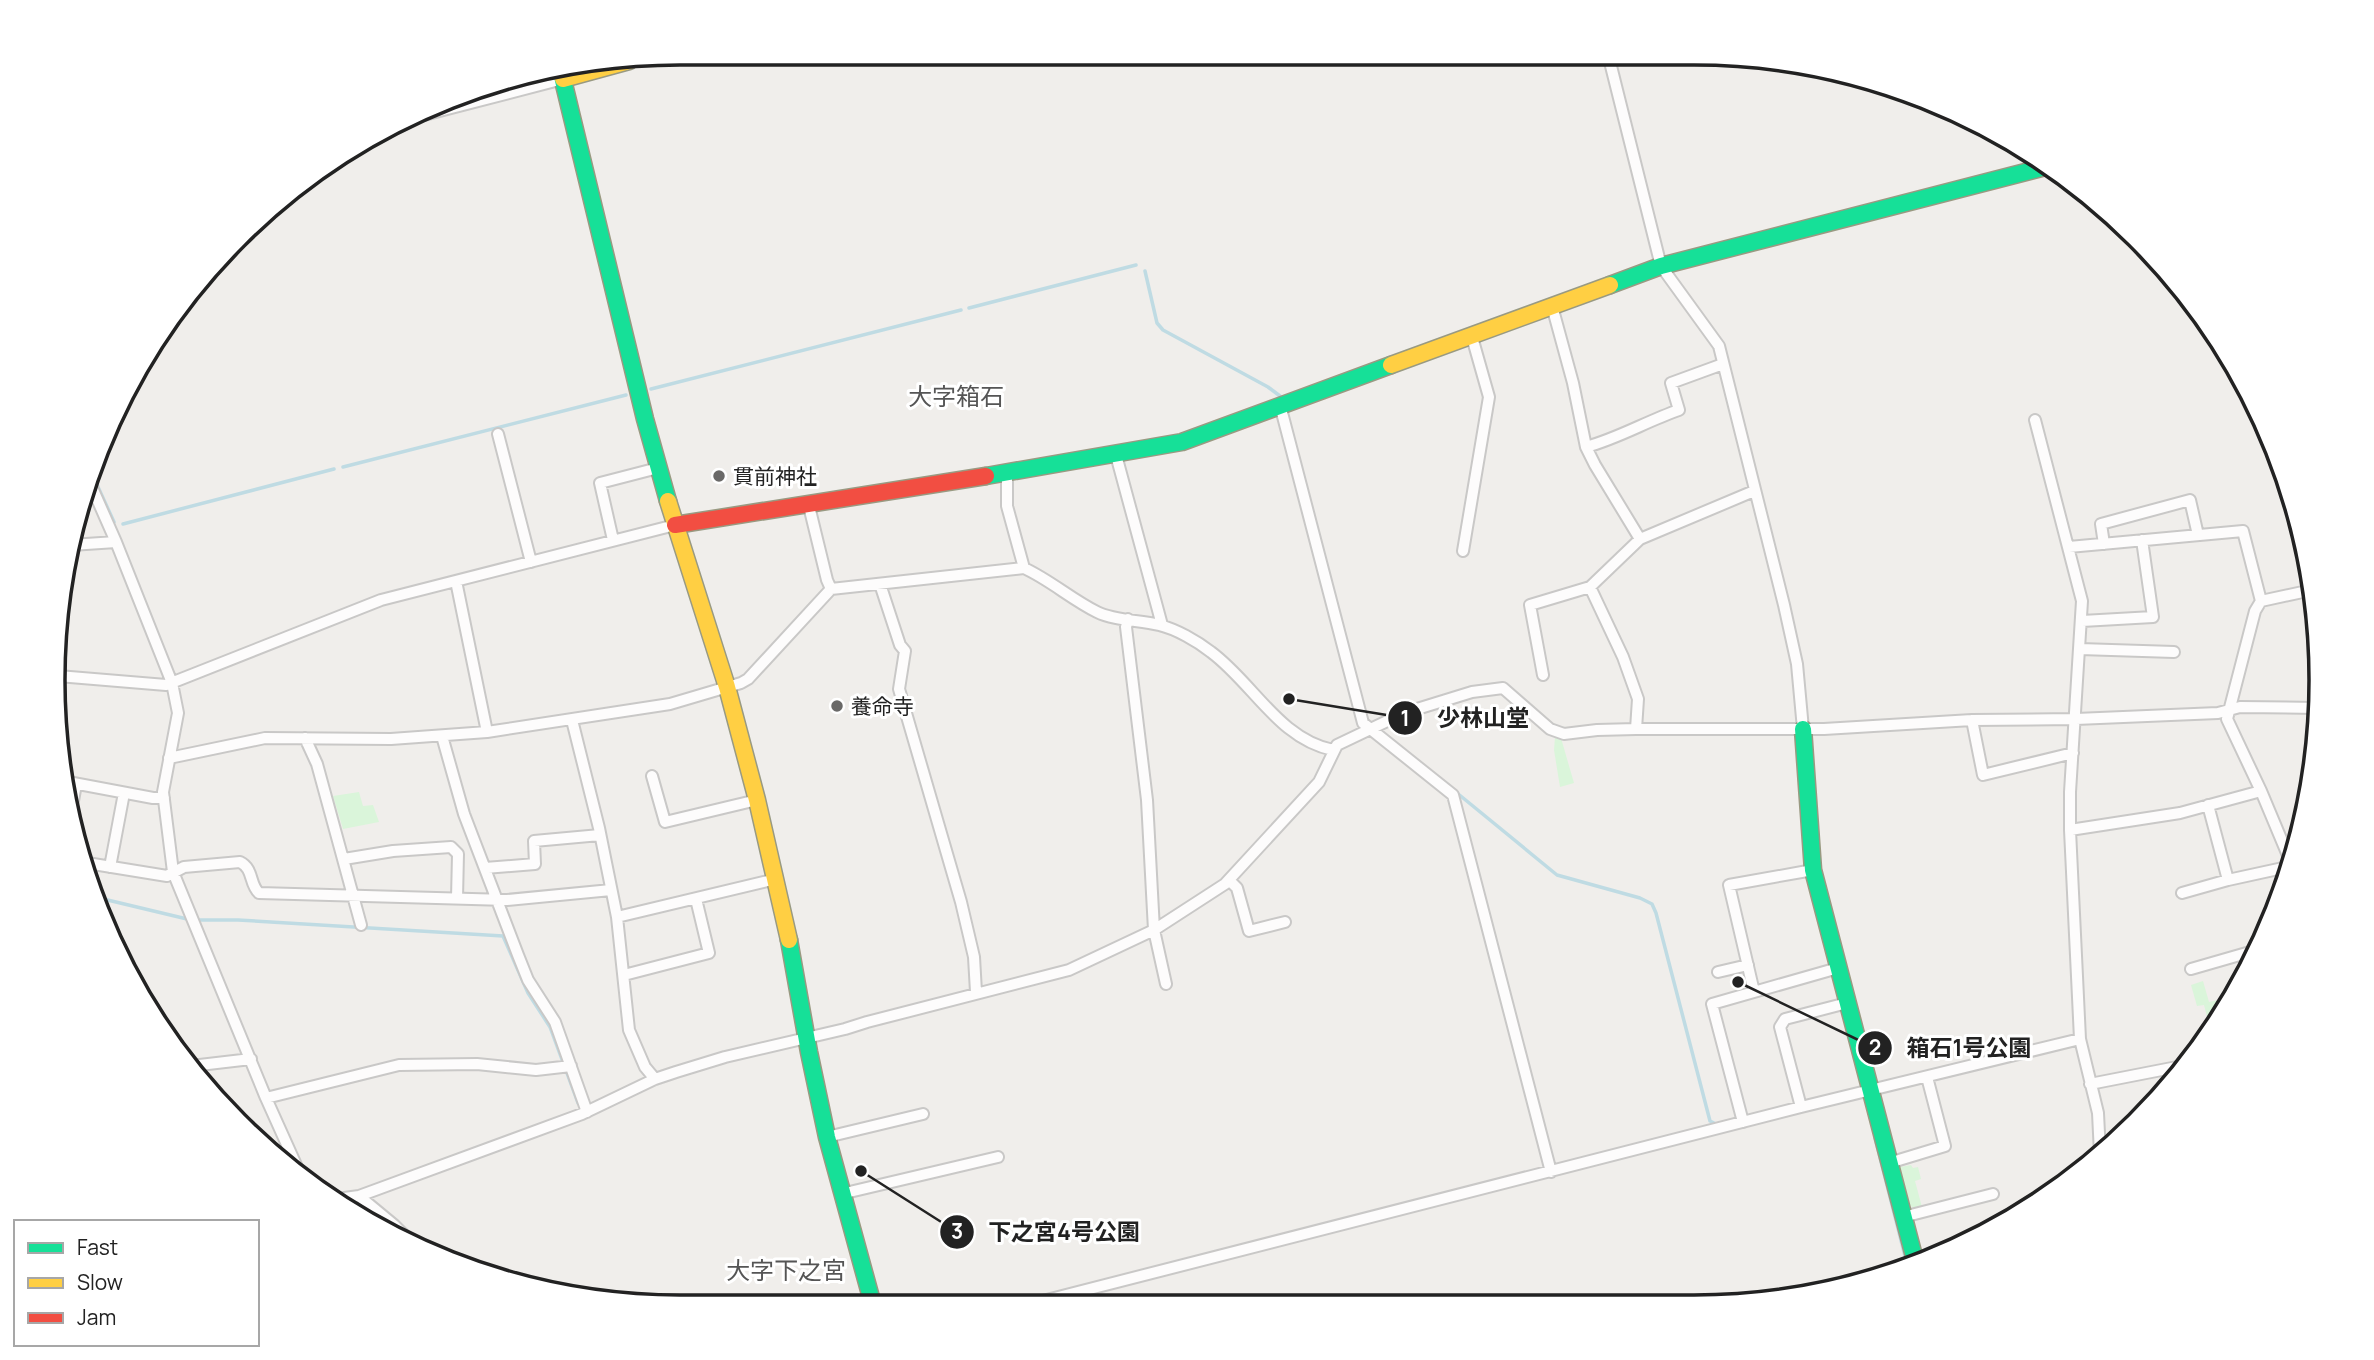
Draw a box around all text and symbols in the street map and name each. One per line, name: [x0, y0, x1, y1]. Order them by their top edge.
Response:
district label: 大字箱石: [908, 379, 1004, 412]
place label: 貫前神社: [733, 462, 817, 490]
marker: 貫前神社: [711, 468, 727, 484]
place label: 養命寺: [851, 692, 914, 720]
callout: 少林山堂: [1388, 696, 1543, 740]
marker: 養命寺: [829, 698, 845, 714]
text: 少林山堂: [1437, 701, 1529, 733]
text: 1: [1400, 704, 1410, 732]
callout: 箱石1号公園: [1857, 1026, 2045, 1070]
text: 箱石1号公園: [1906, 1031, 2032, 1063]
text: 2: [1869, 1033, 1881, 1061]
callout: 下之宮4号公園: [939, 1210, 1154, 1254]
text: 下之宮4号公園: [988, 1215, 1140, 1247]
text: 3: [951, 1217, 963, 1245]
legend: [14, 1220, 259, 1346]
text: Fast: [77, 1233, 118, 1261]
district label: 大字下之宮: [726, 1253, 846, 1286]
text: Slow: [77, 1268, 123, 1296]
text: Jam: [77, 1303, 116, 1331]

